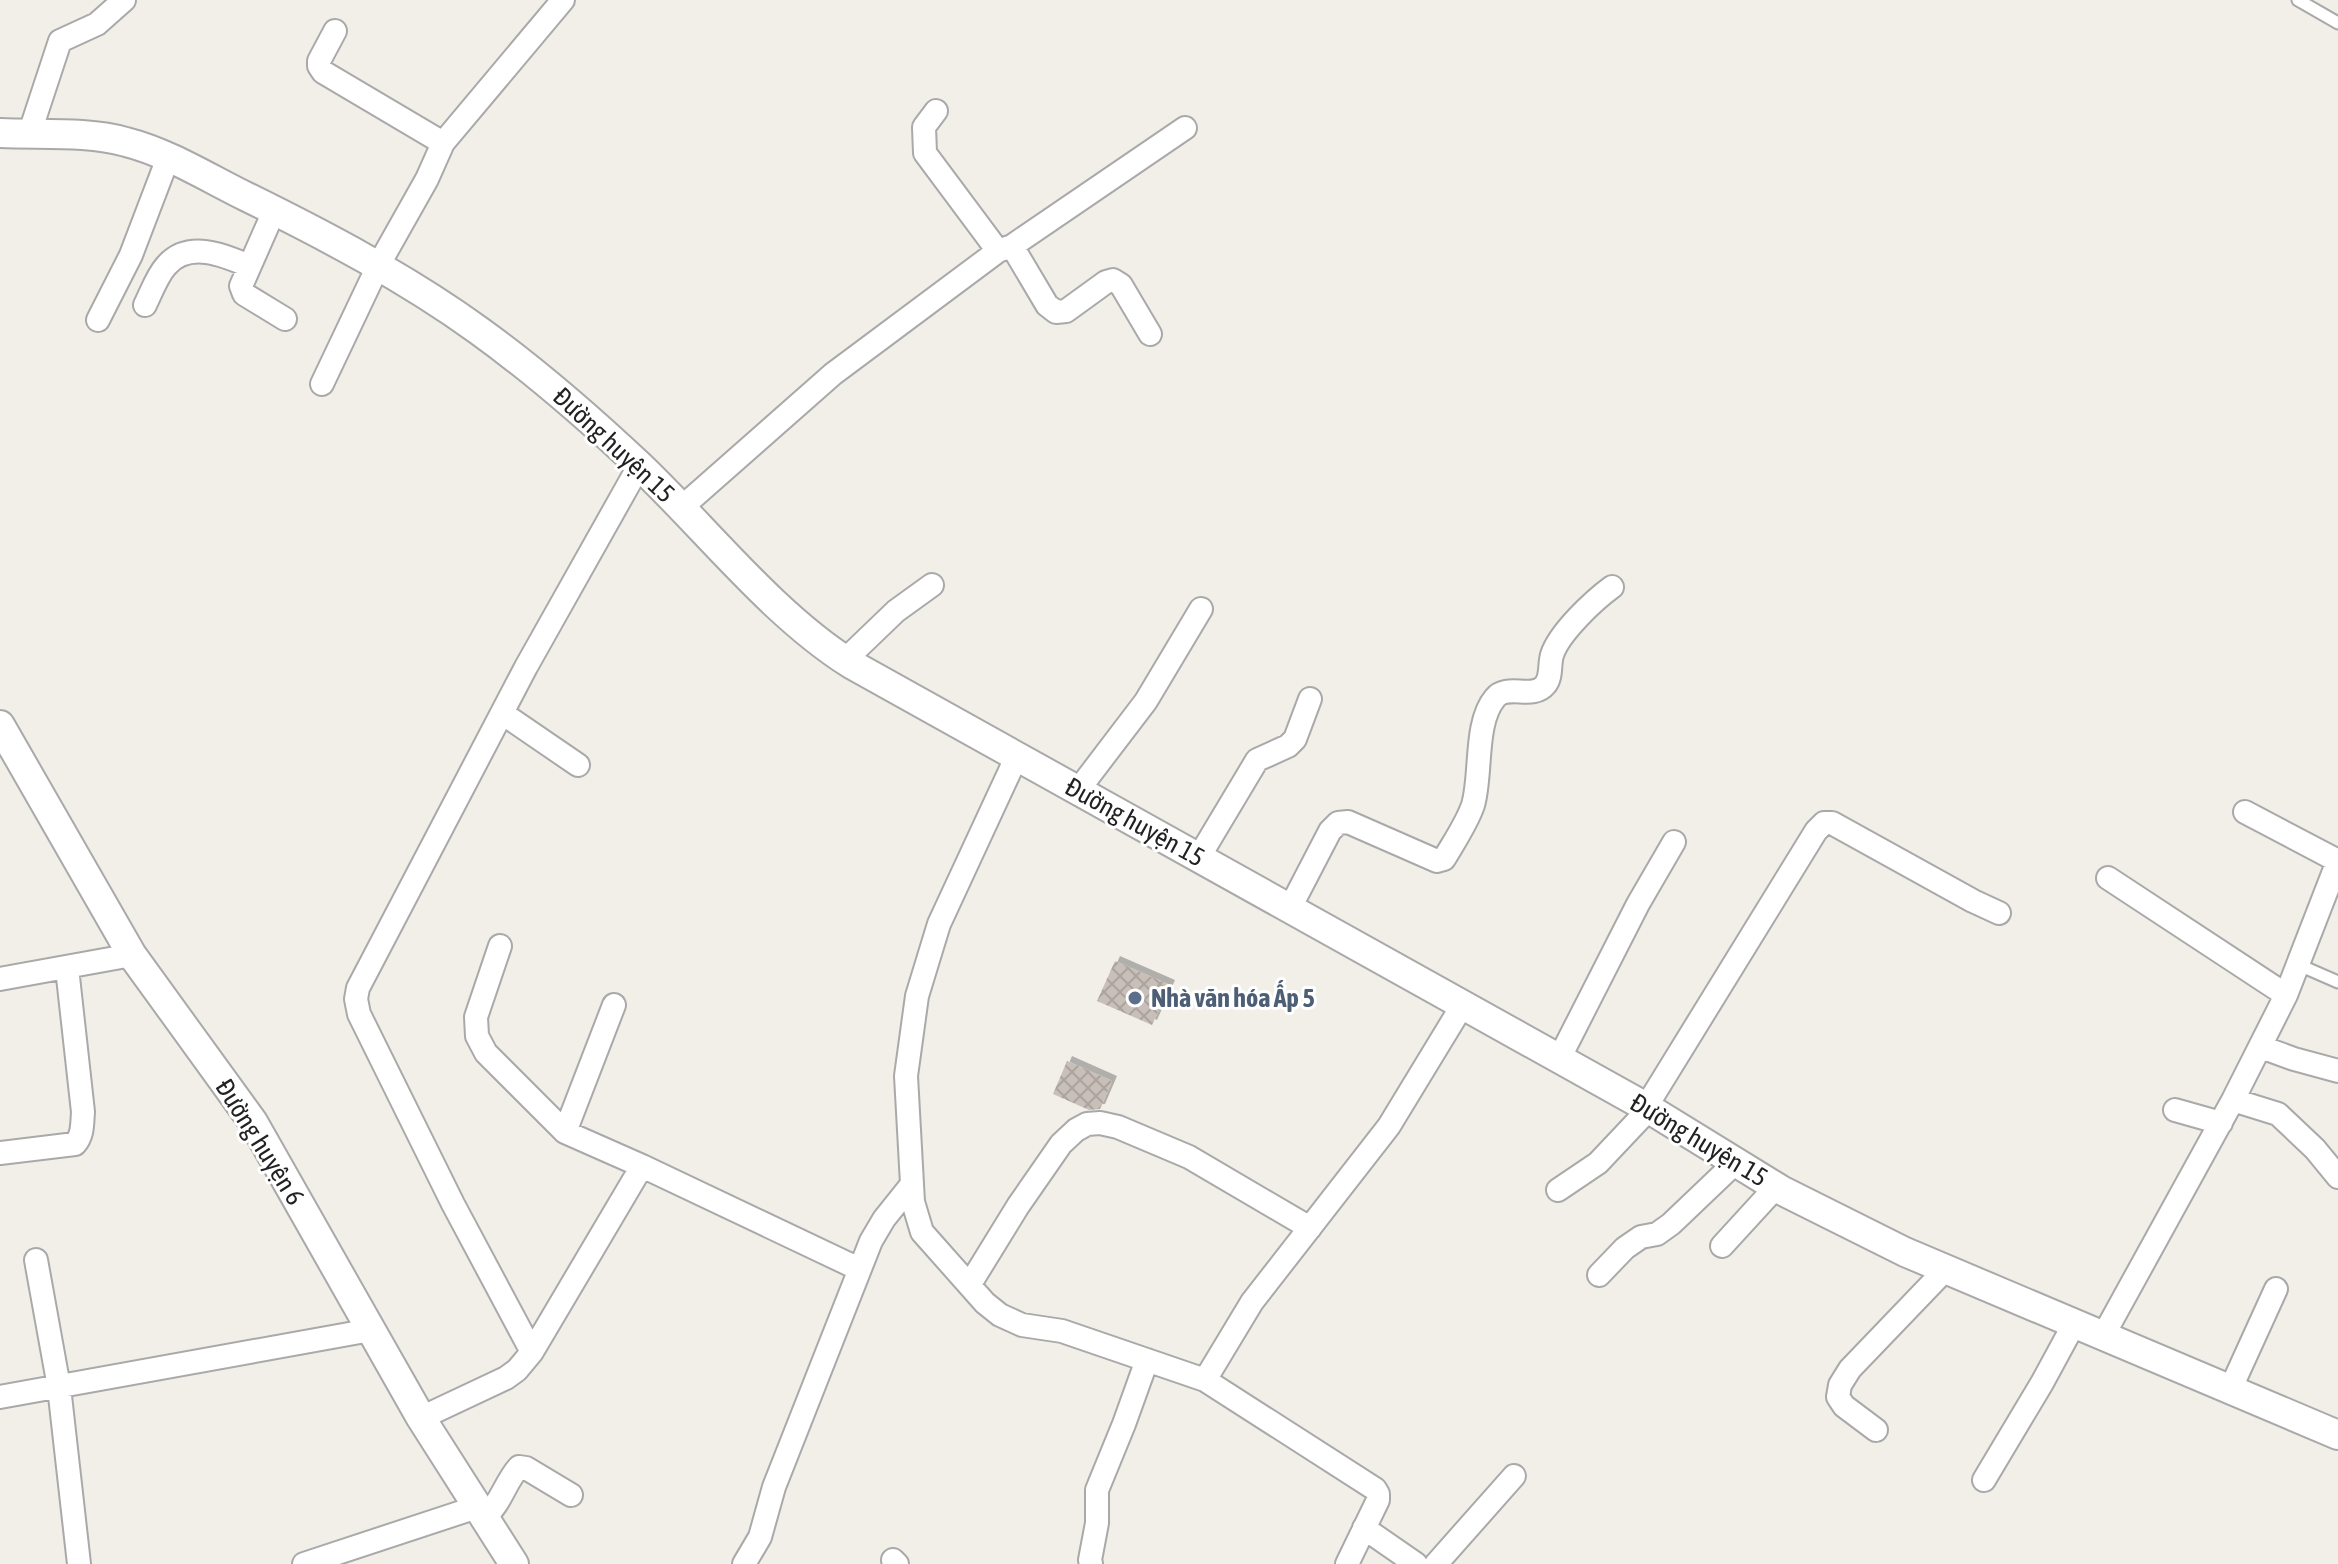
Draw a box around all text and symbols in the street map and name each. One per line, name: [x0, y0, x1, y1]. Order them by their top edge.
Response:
street label: Đường huyện 15: [547, 381, 681, 509]
street label: Đường huyện 15: [1060, 771, 1210, 873]
place label: Nhà văn hóa Ấp 5: [1151, 980, 1315, 1013]
marker: Nhà văn hóa Ấp 5: [1126, 989, 1144, 1007]
street label: Đường huyện 6: [210, 1074, 310, 1210]
street label: Đường huyện 15: [1625, 1087, 1773, 1193]

